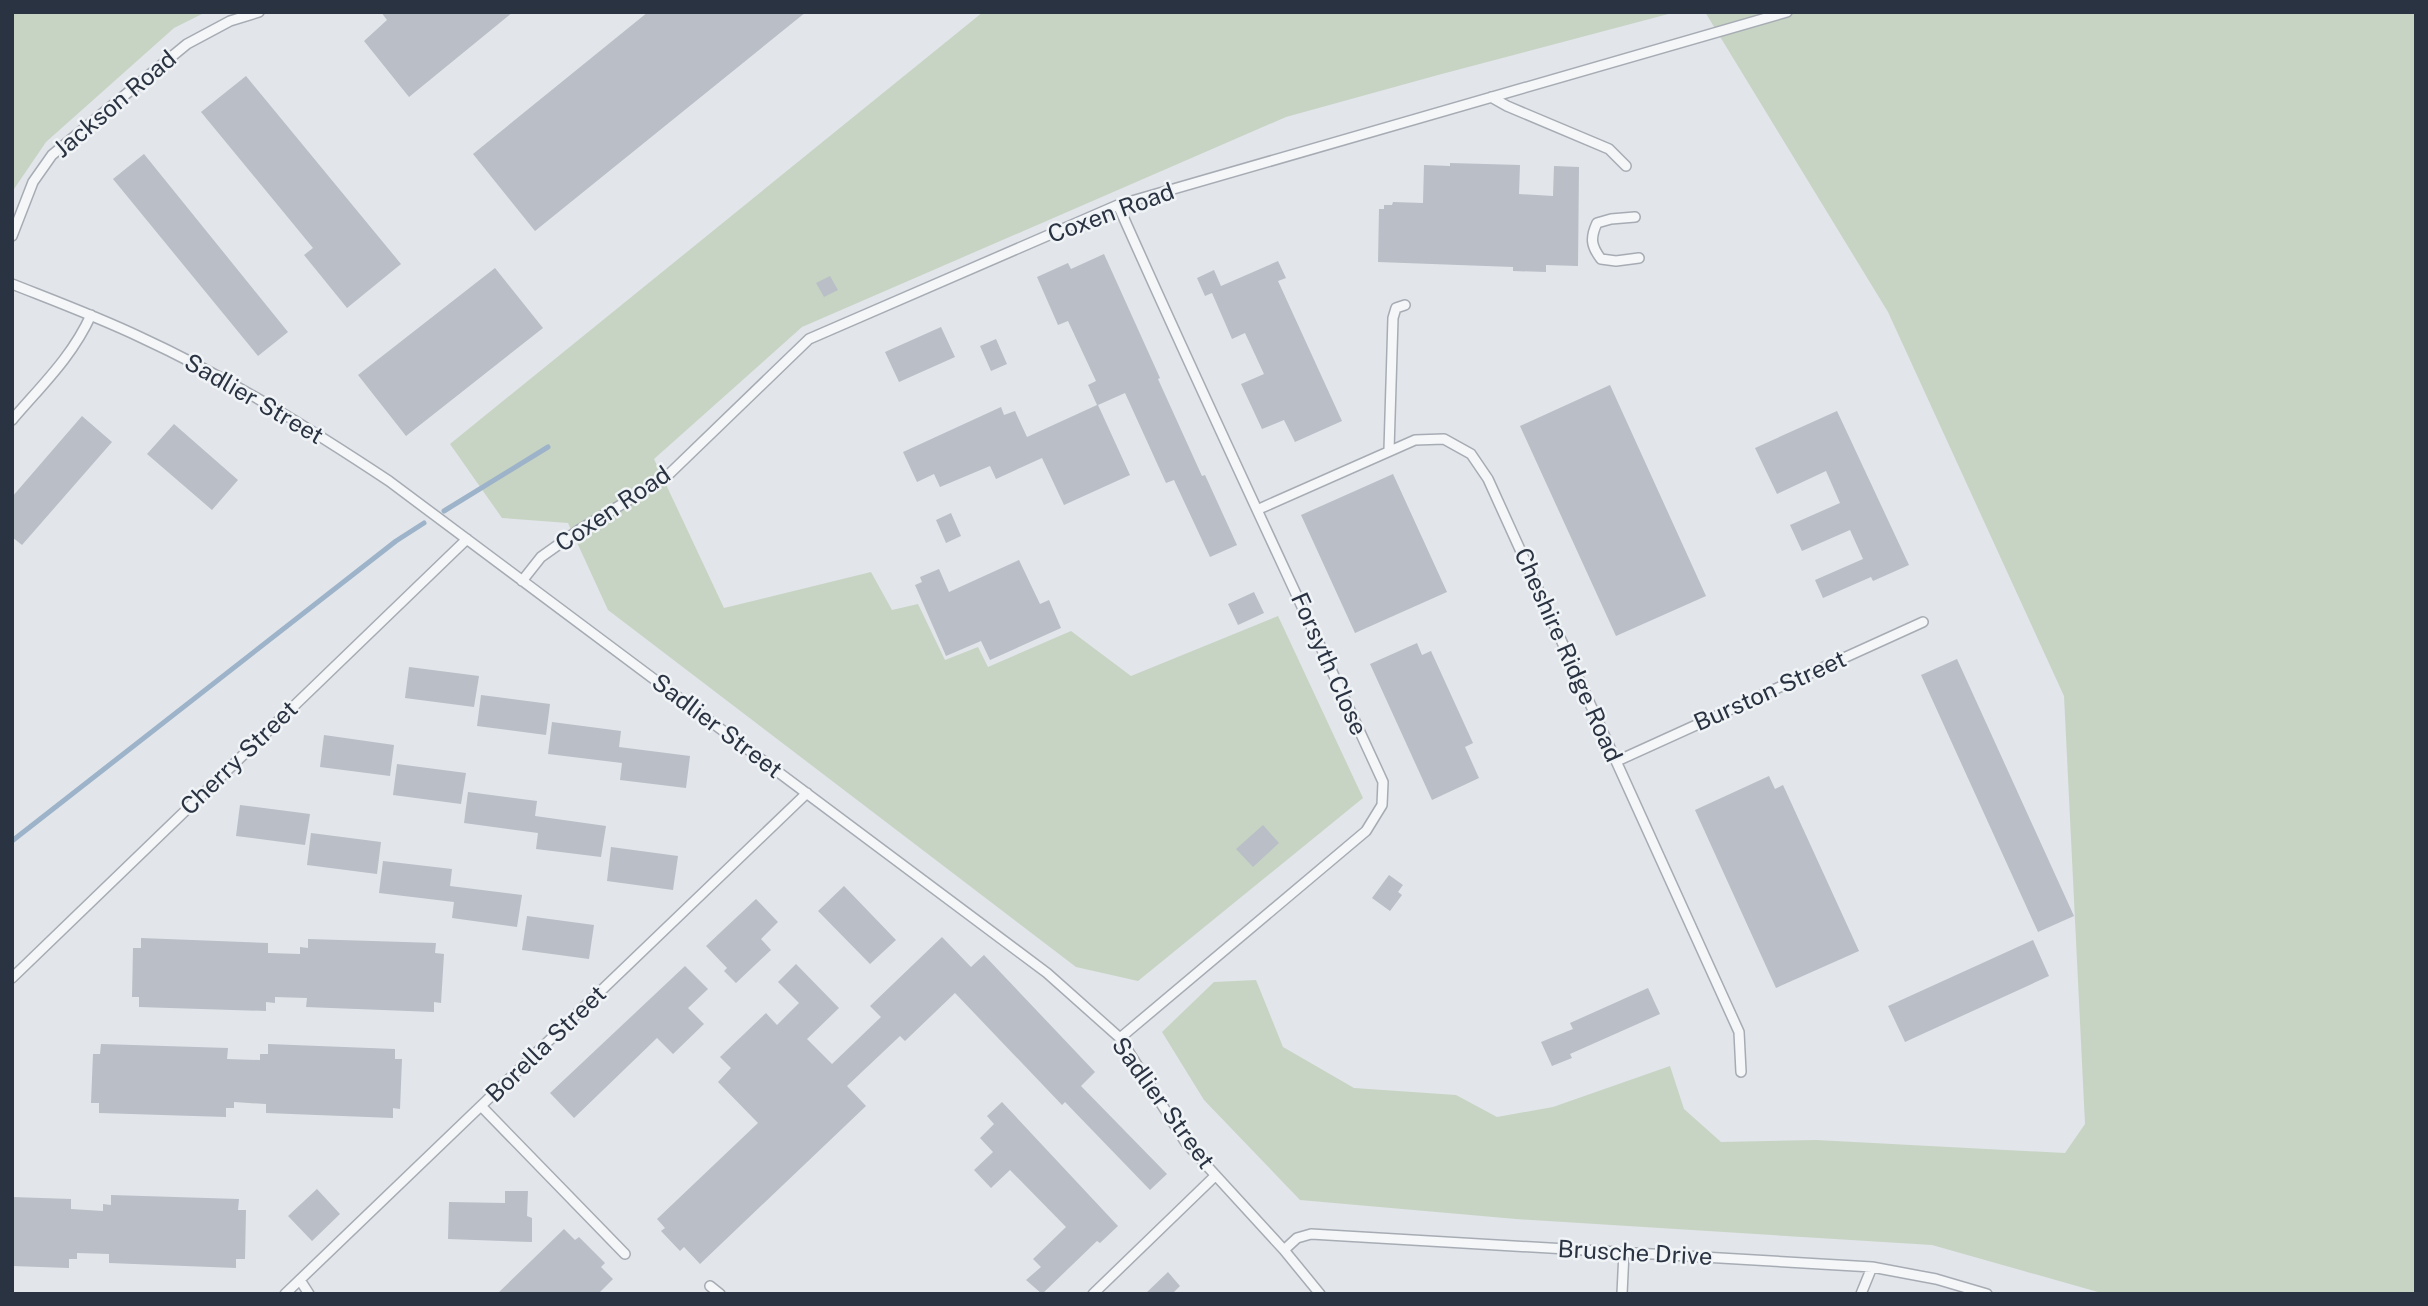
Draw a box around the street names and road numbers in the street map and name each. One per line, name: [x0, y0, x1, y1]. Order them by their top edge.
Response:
street label: Jackson Road: [48, 44, 181, 162]
street label: Coxen Road: [1044, 176, 1178, 248]
street label: Sadlier Street: [180, 347, 329, 449]
street label: Coxen Road: [550, 460, 675, 557]
street label: Cheshire Ridge Road: [1509, 543, 1629, 766]
street label: Forsyth Close: [1286, 588, 1374, 739]
street label: Burston Street: [1689, 644, 1850, 736]
street label: Sadlier Street: [647, 667, 788, 783]
street label: Cherry Street: [174, 695, 303, 820]
street label: Borella Street: [480, 979, 611, 1107]
street label: Sadlier Street: [1107, 1031, 1221, 1174]
street label: Brusche Drive: [1557, 1234, 1713, 1270]

